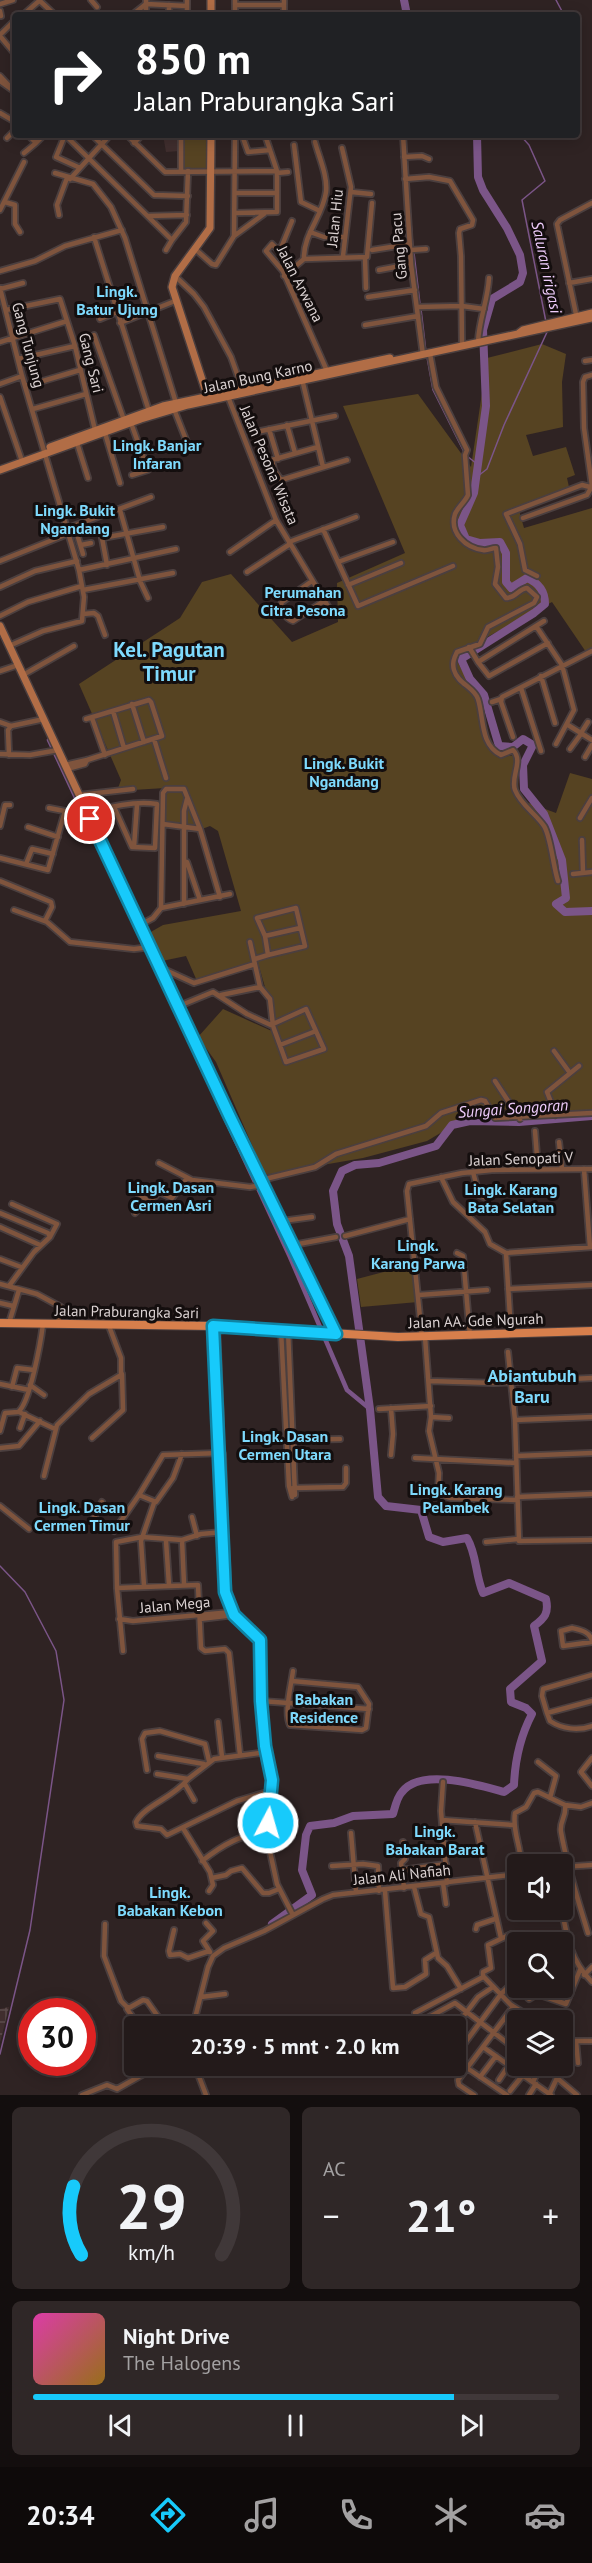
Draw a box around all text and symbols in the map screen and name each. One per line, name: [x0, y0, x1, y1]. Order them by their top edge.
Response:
text: 850 m: [135, 31, 251, 86]
icon: right: [36, 36, 114, 114]
text: Jalan Praburangka Sari: [135, 84, 395, 118]
street label: Jalan Hiu: [322, 188, 347, 249]
street label: Gang Pacu: [386, 212, 411, 280]
water label: Saluran irigasi: [527, 219, 567, 316]
street label: Jalan Arwana: [273, 241, 328, 325]
district label: Lingk. Batur Ujung: [76, 281, 158, 319]
street label: Gang Tunjung: [8, 300, 49, 390]
street label: Gang Sari: [75, 331, 108, 395]
street label: Jalan Bung Karno: [201, 356, 314, 397]
street label: Jalan Pesona Wisata: [235, 401, 303, 527]
district label: Lingk. Banjar Infaran: [113, 435, 202, 473]
district label: Lingk. Bukit Ngandang: [35, 500, 116, 538]
district label: Perumahan Citra Pesona: [260, 582, 346, 620]
district label: Kel. Pagutan Timur: [113, 636, 225, 687]
district label: Lingk. Bukit Ngandang: [304, 753, 385, 791]
pin: [64, 793, 115, 844]
icon: arrive: [73, 802, 106, 835]
water label: Sungai Songoran: [457, 1094, 569, 1122]
street label: Jalan Senopati V: [467, 1147, 574, 1170]
district label: Lingk. Dasan Cermen Asri: [128, 1177, 214, 1215]
district label: Lingk. Karang Bata Selatan: [465, 1179, 557, 1217]
district label: Lingk. Karang Parwa: [371, 1235, 465, 1273]
street label: Jalan Praburangka Sari: [54, 1301, 199, 1322]
street label: Jalan AA. Gde Ngurah: [407, 1309, 544, 1332]
district label: Abiantubuh Baru: [487, 1364, 577, 1408]
district label: Lingk. Dasan Cermen Utara: [239, 1426, 332, 1464]
district label: Lingk. Karang Pelambek: [410, 1479, 502, 1517]
district label: Lingk. Dasan Cermen Timur: [34, 1497, 130, 1535]
street label: Jalan Mega: [138, 1592, 211, 1617]
district label: Babakan Residence: [290, 1689, 358, 1727]
position arrow: [236, 1791, 300, 1855]
district label: Lingk. Babakan Barat: [386, 1821, 485, 1859]
map controls: [507, 1854, 573, 2076]
button: sound: [507, 1854, 573, 1920]
street label: Jalan Ali Nafiah: [351, 1860, 452, 1889]
district label: Lingk. Babakan Kebon: [117, 1882, 223, 1920]
button: search: [507, 1932, 573, 1998]
speed limit sign: 30: [18, 1998, 96, 2076]
button: layers: [507, 2010, 573, 2076]
text: 20:39 · 5 mnt · 2.0 km: [190, 2032, 400, 2060]
text: AC: [323, 2156, 346, 2182]
text: 29: [116, 2165, 186, 2246]
text: 21°: [406, 2186, 476, 2244]
text: −: [323, 2194, 340, 2237]
text: +: [542, 2194, 559, 2237]
text: km/h: [127, 2238, 174, 2266]
text: Night Drive: [123, 2322, 230, 2350]
text: The Halogens: [123, 2350, 241, 2376]
icon: previous: [104, 2409, 137, 2442]
icon: pause: [279, 2409, 312, 2442]
icon: next: [455, 2409, 488, 2442]
icon: directions: [147, 2494, 189, 2536]
icon: music: [241, 2494, 283, 2536]
icon: phone: [335, 2494, 377, 2536]
icon: climate: [430, 2494, 472, 2536]
icon: car: [524, 2494, 566, 2536]
text: 20:34: [26, 2498, 95, 2532]

